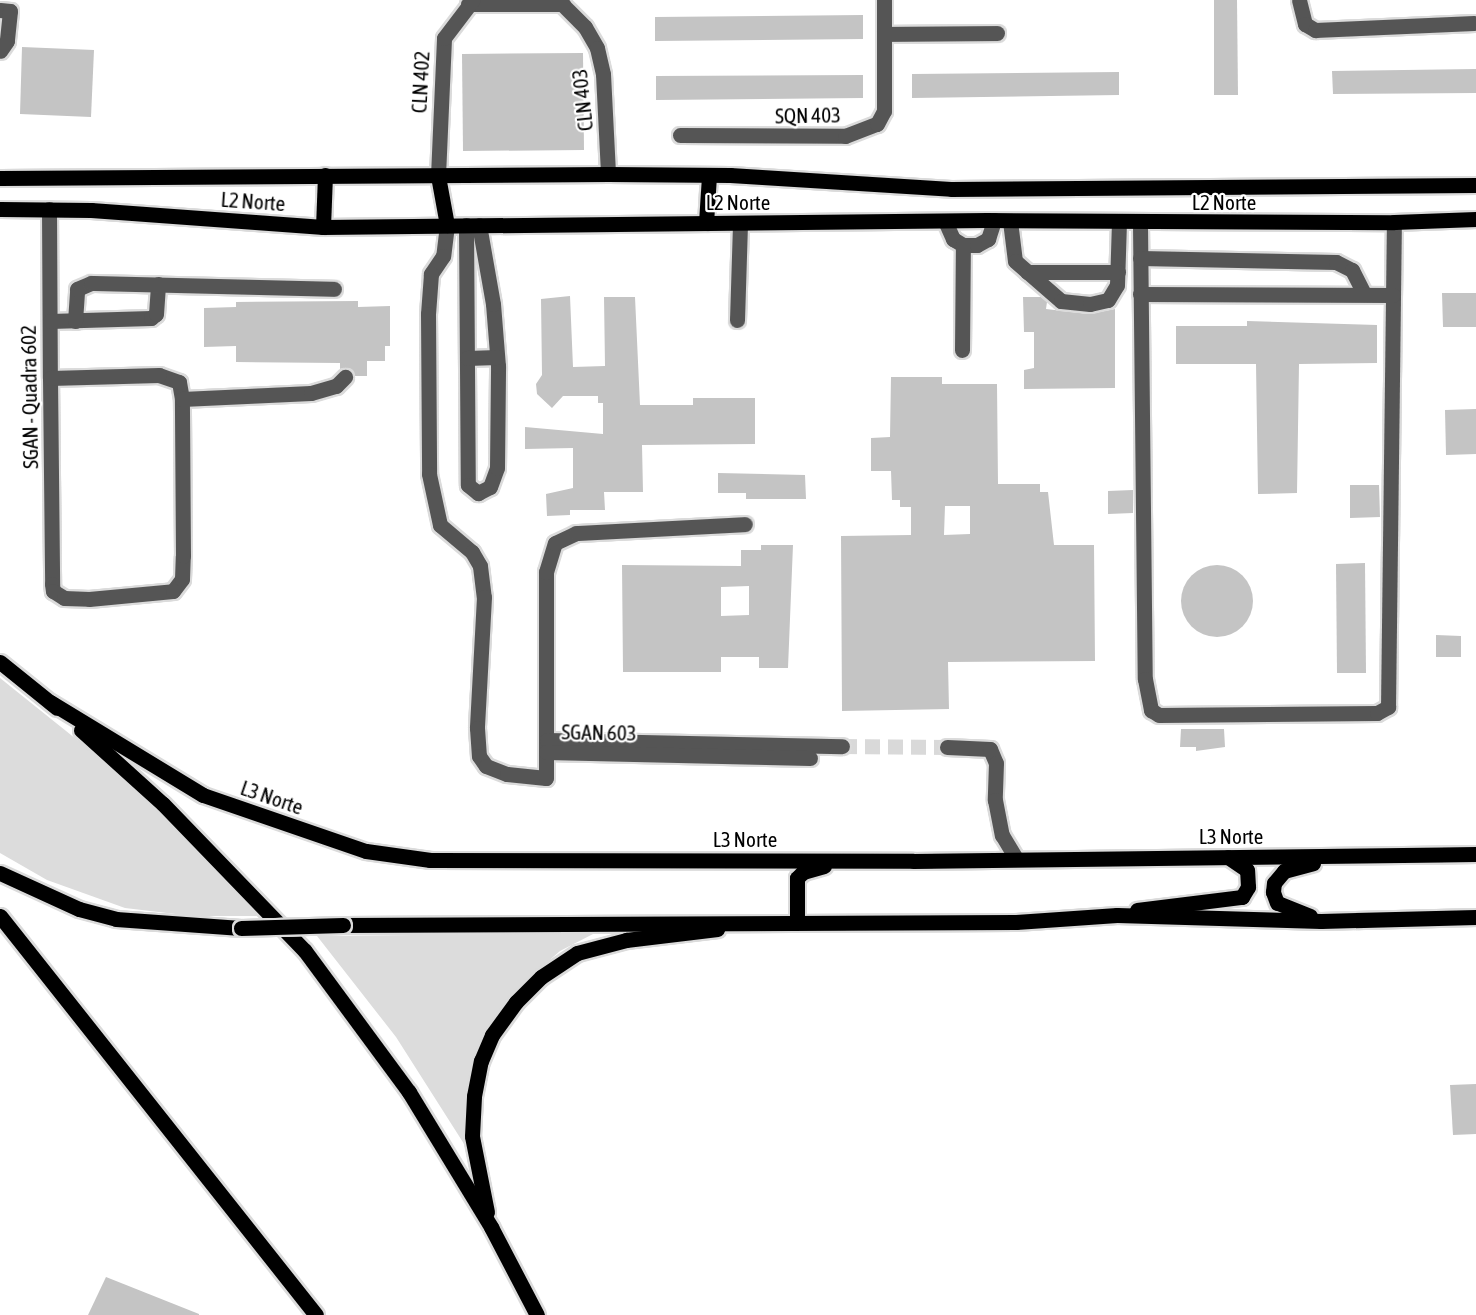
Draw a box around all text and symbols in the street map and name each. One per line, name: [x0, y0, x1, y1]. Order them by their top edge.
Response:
street label: CLN 402: [406, 50, 434, 114]
street label: CLN 403: [566, 68, 598, 132]
street label: SQN 403: [775, 102, 841, 128]
street label: L2 Norte: [220, 186, 286, 216]
street label: L2 Norte: [706, 189, 770, 215]
street label: L2 Norte: [1192, 189, 1256, 215]
street label: SGAN - Quadra 602: [15, 325, 43, 469]
street label: SGAN 603: [561, 719, 637, 745]
street label: L3 Norte: [237, 775, 307, 819]
street label: L3 Norte: [1199, 823, 1263, 849]
street label: L3 Norte: [713, 826, 777, 852]

